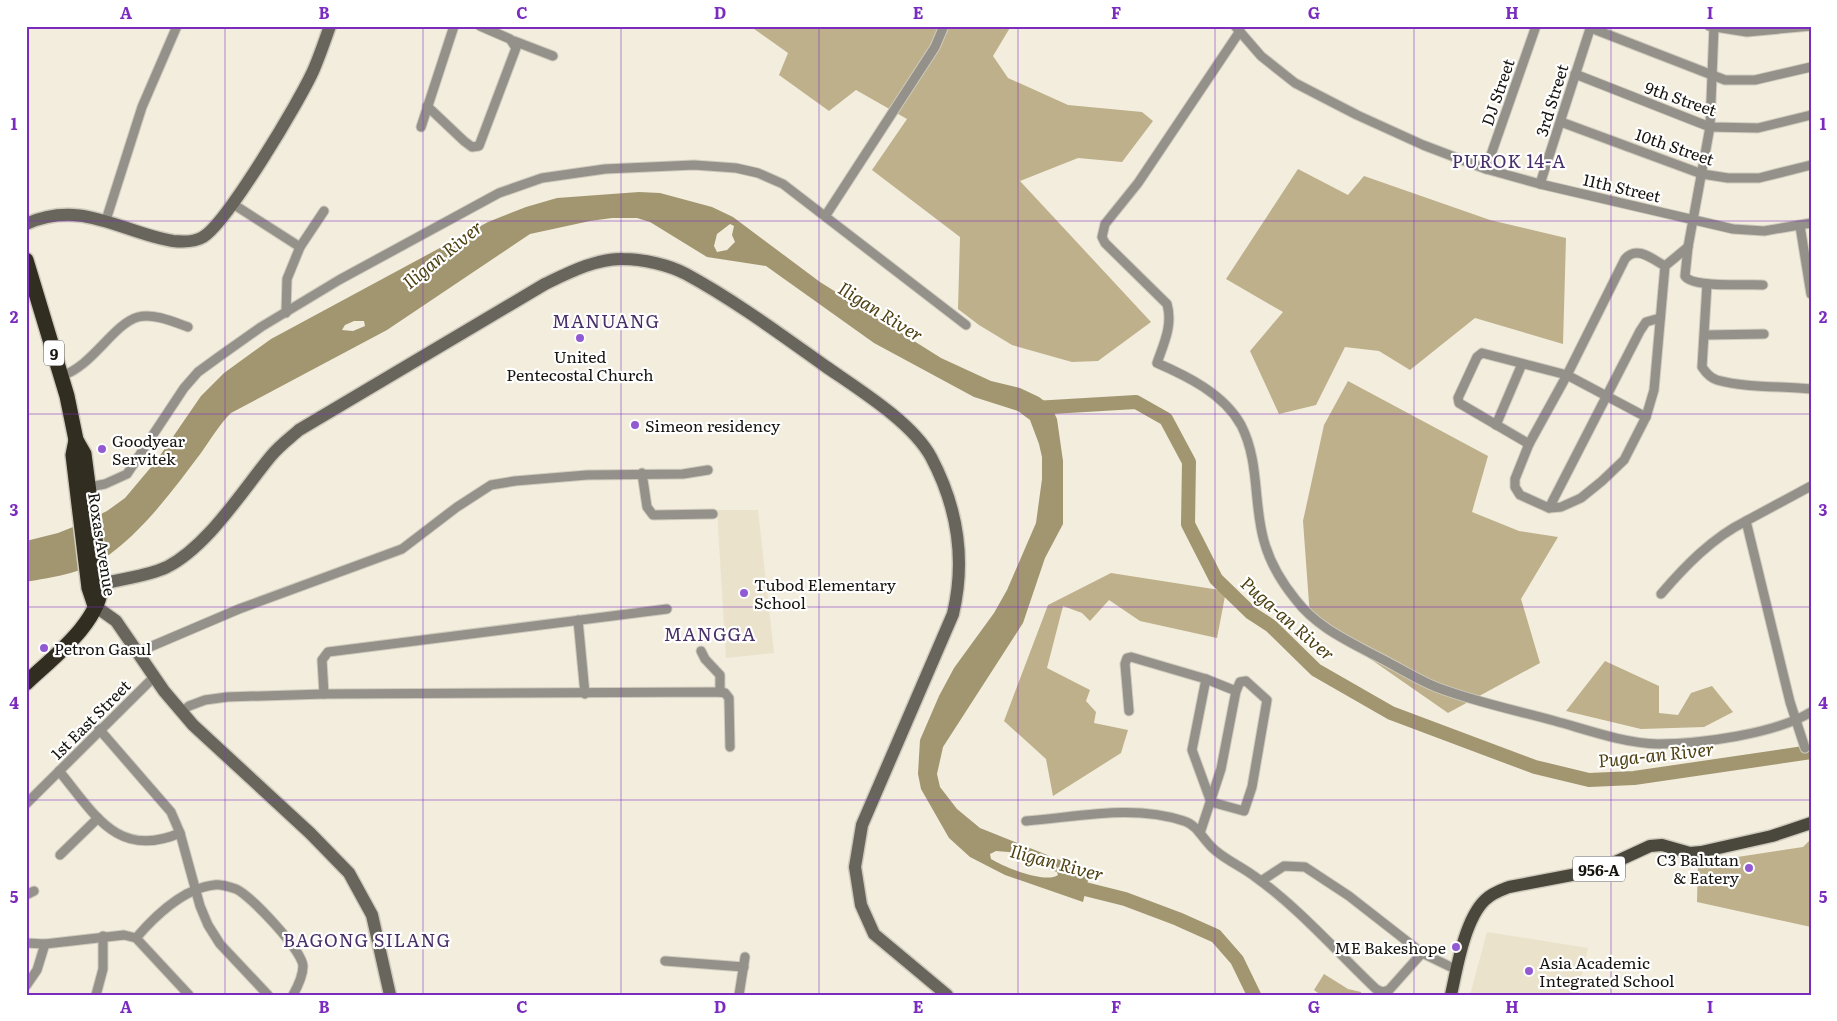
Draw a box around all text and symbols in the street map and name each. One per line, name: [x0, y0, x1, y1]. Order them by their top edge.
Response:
text: A: [120, 0, 132, 24]
text: B: [318, 0, 330, 24]
text: C: [516, 0, 528, 24]
text: D: [714, 0, 726, 24]
text: E: [913, 0, 924, 24]
text: F: [1111, 0, 1121, 24]
text: G: [1308, 0, 1320, 24]
text: H: [1505, 0, 1519, 24]
text: I: [1707, 0, 1713, 24]
street label: DJ Street: [1474, 55, 1520, 129]
street label: 3rd Street: [1529, 60, 1574, 139]
street label: 9th Street: [1642, 75, 1721, 122]
text: 1: [11, 111, 18, 135]
text: 1: [1820, 111, 1827, 135]
street label: 10th Street: [1632, 121, 1718, 171]
district label: PUROK 14-A: [1452, 147, 1566, 174]
street label: 11th Street: [1581, 166, 1664, 208]
water label: Iligan River: [396, 213, 488, 295]
water label: Iligan River: [833, 274, 929, 348]
text: 2: [10, 304, 19, 328]
text: 2: [1819, 304, 1828, 328]
district label: MANUANG: [552, 307, 660, 334]
marker: United Pentecostal Church: [574, 332, 586, 344]
road number: 9: [44, 340, 64, 366]
place label: United Pentecostal Church: [506, 344, 654, 386]
place label: Simeon residency: [645, 413, 781, 437]
marker: Simeon residency: [629, 419, 641, 431]
place label: Goodyear Servitek: [112, 428, 186, 470]
marker: Goodyear Servitek: [96, 443, 108, 455]
street label: Roxas Avenue: [83, 491, 123, 597]
text: 3: [10, 497, 19, 521]
text: 3: [1819, 497, 1828, 521]
water label: Puga-an River: [1235, 569, 1341, 667]
place label: Tubod Elementary School: [754, 572, 897, 614]
marker: Tubod Elementary School: [738, 587, 750, 599]
district label: MANGGA: [664, 620, 756, 647]
place label: Petron Gasul: [54, 636, 151, 660]
marker: Petron Gasul: [38, 642, 50, 654]
street label: 1st East Street: [45, 673, 136, 764]
text: 4: [9, 690, 19, 714]
text: 4: [1818, 690, 1828, 714]
water label: Puga-an River: [1596, 734, 1716, 774]
water label: Iligan River: [1007, 837, 1107, 887]
place label: C3 Balutan & Eatery: [1657, 847, 1740, 889]
road number: 956-A: [1573, 856, 1625, 882]
marker: C3 Balutan & Eatery: [1743, 862, 1755, 874]
text: 5: [10, 884, 19, 908]
text: 5: [1819, 884, 1828, 908]
district label: BAGONG SILANG: [283, 926, 451, 953]
place label: ME Bakeshope: [1335, 935, 1446, 959]
marker: ME Bakeshope: [1450, 941, 1462, 953]
place label: Asia Academic Integrated School: [1539, 950, 1674, 992]
marker: Asia Academic Integrated School: [1523, 965, 1535, 977]
text: A: [120, 994, 132, 1018]
text: B: [318, 994, 330, 1018]
text: C: [516, 994, 528, 1018]
text: D: [714, 994, 726, 1018]
text: E: [913, 994, 924, 1018]
text: F: [1111, 994, 1121, 1018]
text: G: [1308, 994, 1320, 1018]
text: H: [1505, 994, 1519, 1018]
text: I: [1707, 994, 1713, 1018]

